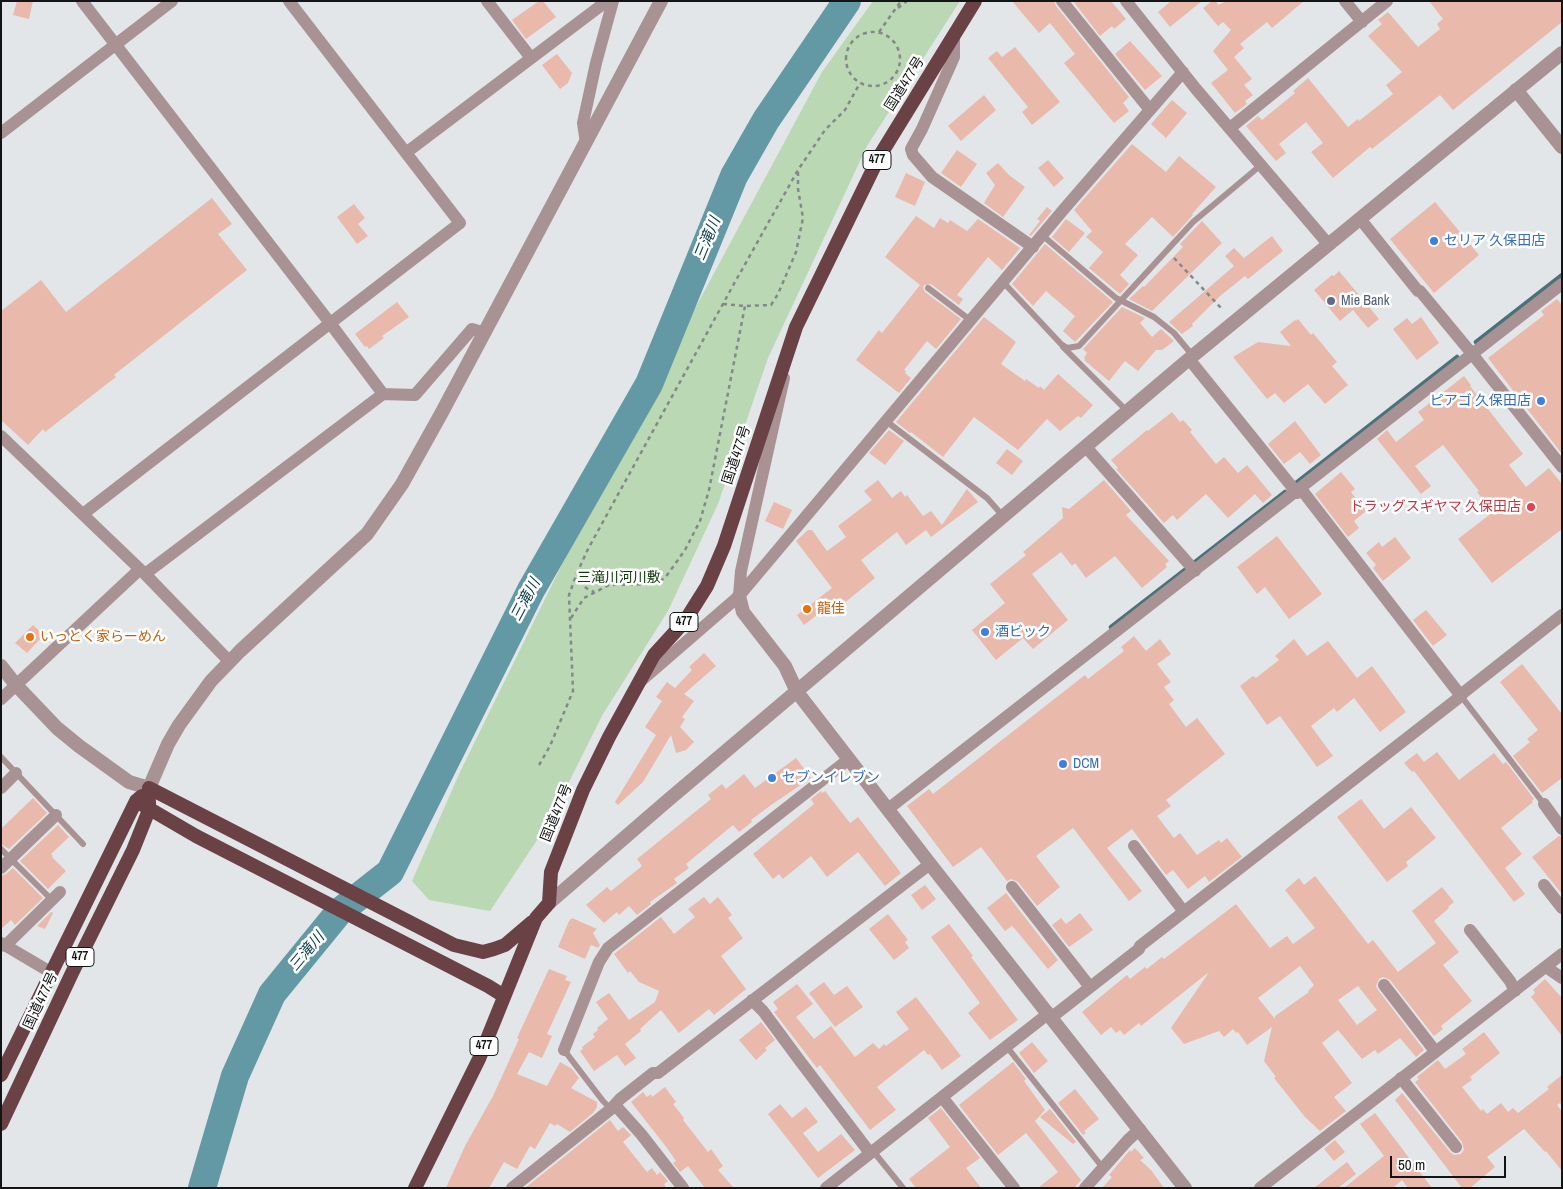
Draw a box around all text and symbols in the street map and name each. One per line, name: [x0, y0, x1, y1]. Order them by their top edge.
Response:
street label: 国道477号: [882, 54, 928, 114]
road number: 477: [863, 150, 891, 170]
water label: 三滝川: [691, 215, 725, 263]
place label: セリア 久保田店: [1444, 233, 1545, 249]
marker: セリア 久保田店: [1428, 235, 1440, 247]
place label: Mie Bank: [1341, 293, 1389, 309]
marker: Mie Bank: [1325, 295, 1337, 307]
place label: ピアゴ 久保田店: [1430, 393, 1531, 409]
marker: ピアゴ 久保田店: [1535, 395, 1547, 407]
street label: 国道477号: [720, 423, 754, 487]
place label: ドラッグスギヤマ 久保田店: [1350, 499, 1521, 515]
marker: ドラッグスギヤマ 久保田店: [1525, 501, 1537, 513]
park label: 三滝川河川敷: [577, 570, 661, 586]
water label: 三滝川: [507, 576, 545, 624]
place label: 龍佳: [817, 601, 845, 617]
marker: 龍佳: [801, 603, 813, 615]
road number: 477: [670, 612, 698, 632]
place label: 酒ビック: [995, 624, 1051, 640]
marker: 酒ビック: [979, 626, 991, 638]
place label: いっとく家らーめん: [40, 629, 166, 645]
marker: いっとく家らーめん: [24, 631, 36, 643]
place label: DCM: [1073, 756, 1099, 772]
marker: DCM: [1057, 758, 1069, 770]
place label: セブンイレブン: [782, 770, 880, 786]
marker: セブンイレブン: [766, 772, 778, 784]
street label: 国道477号: [538, 782, 576, 844]
water label: 三滝川: [286, 929, 328, 975]
road number: 477: [66, 948, 94, 966]
street label: 国道477号: [20, 970, 62, 1032]
road number: 477: [470, 1036, 498, 1056]
scale bar: [1393, 1146, 1509, 1178]
text: 50 m: [1398, 1154, 1425, 1175]

